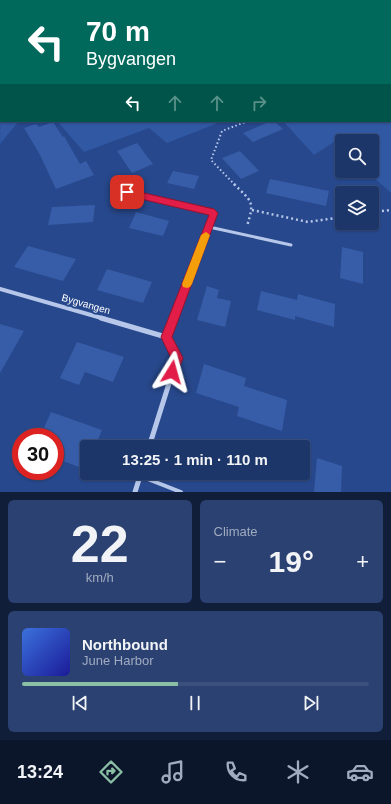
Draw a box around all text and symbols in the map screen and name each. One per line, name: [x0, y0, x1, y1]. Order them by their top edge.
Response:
icon: left: [20, 16, 72, 68]
text: 70 m: [86, 16, 150, 47]
text: Bygvangen: [86, 49, 176, 69]
icon: left: [122, 92, 144, 114]
icon: ahead: [164, 92, 186, 114]
icon: ahead: [206, 92, 228, 114]
icon: right: [248, 92, 270, 114]
map controls: [335, 134, 379, 230]
button: search: [335, 134, 379, 178]
pin: [110, 175, 144, 209]
icon: arrive: [116, 181, 138, 203]
button: layers: [335, 186, 379, 230]
street label: Bygvangen: [60, 292, 112, 316]
position arrow: [151, 351, 193, 393]
speed limit sign: 30: [12, 428, 64, 480]
text: 13:25 · 1 min · 110 m: [122, 451, 268, 468]
text: 22: [71, 515, 129, 573]
text: Climate: [214, 524, 258, 539]
text: 19°: [269, 545, 314, 578]
text: −: [214, 549, 226, 574]
text: +: [356, 549, 369, 574]
text: km/h: [86, 570, 114, 585]
text: Northbound: [82, 636, 168, 653]
text: June Harbor: [82, 653, 154, 668]
icon: previous: [69, 692, 91, 714]
icon: pause: [184, 692, 206, 714]
icon: next: [300, 692, 322, 714]
icon: directions: [97, 758, 125, 786]
icon: music: [159, 758, 187, 786]
icon: phone: [222, 758, 250, 786]
icon: climate: [284, 758, 312, 786]
icon: car: [346, 758, 374, 786]
text: 13:24: [17, 762, 63, 782]

